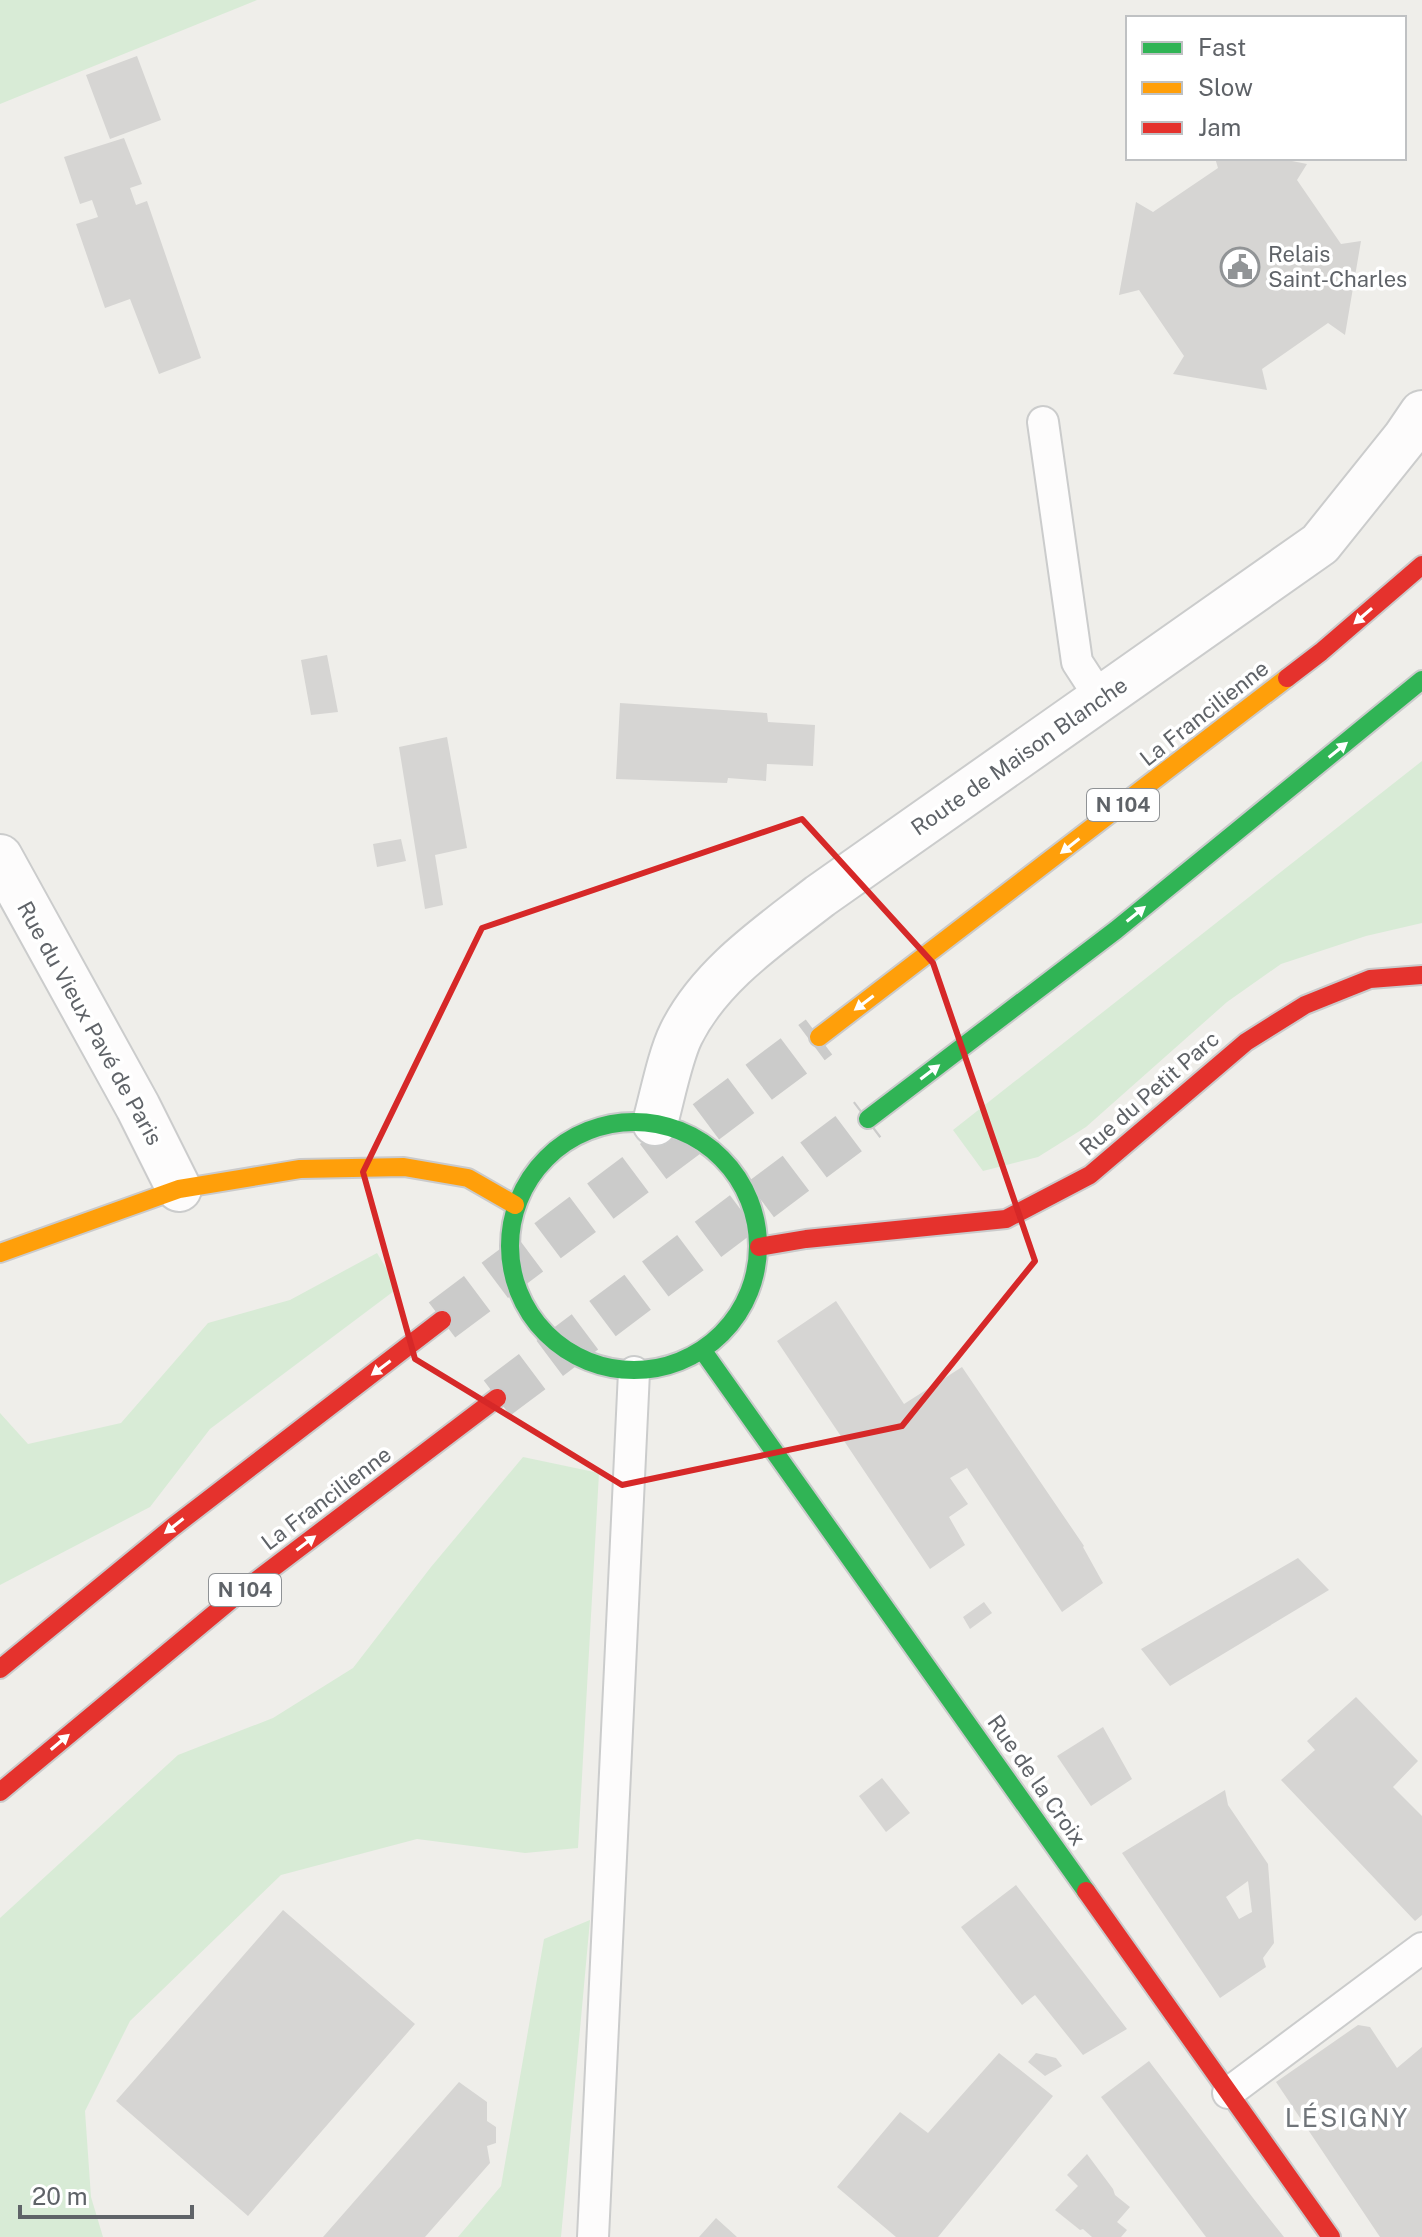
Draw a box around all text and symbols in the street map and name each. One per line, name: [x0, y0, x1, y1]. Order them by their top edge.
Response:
legend: [1126, 16, 1406, 160]
text: Fast: [1198, 33, 1246, 61]
text: Slow: [1198, 73, 1253, 101]
text: Jam: [1198, 113, 1241, 141]
place label: Relais Saint-Charles: [1268, 241, 1407, 292]
public building icon: Relais Saint-Charles: [1219, 246, 1261, 288]
one-way arrow: [1353, 607, 1373, 624]
street label: La Francilienne: [1135, 655, 1273, 771]
street label: Route de Maison Blanche: [906, 671, 1132, 841]
one-way arrow: [1328, 742, 1348, 759]
road number: N 104: [1087, 789, 1159, 821]
one-way arrow: [1060, 837, 1080, 854]
street label: Rue du Vieux Pavé de Paris: [12, 897, 168, 1149]
one-way arrow: [1126, 906, 1146, 923]
one-way arrow: [853, 995, 874, 1011]
street label: Rue du Petit Parc: [1074, 1025, 1224, 1161]
one-way arrow: [920, 1064, 940, 1080]
one-way arrow: [370, 1359, 391, 1375]
street label: La Francilienne: [256, 1441, 396, 1555]
one-way arrow: [164, 1517, 184, 1534]
one-way arrow: [296, 1536, 316, 1552]
road number: N 104: [209, 1574, 281, 1606]
street label: Rue de la Croix: [982, 1710, 1092, 1850]
one-way arrow: [50, 1734, 70, 1751]
district label: LÉSIGNY: [1285, 2102, 1409, 2133]
scale bar: [20, 2169, 192, 2219]
text: 20 m: [32, 2182, 88, 2210]

